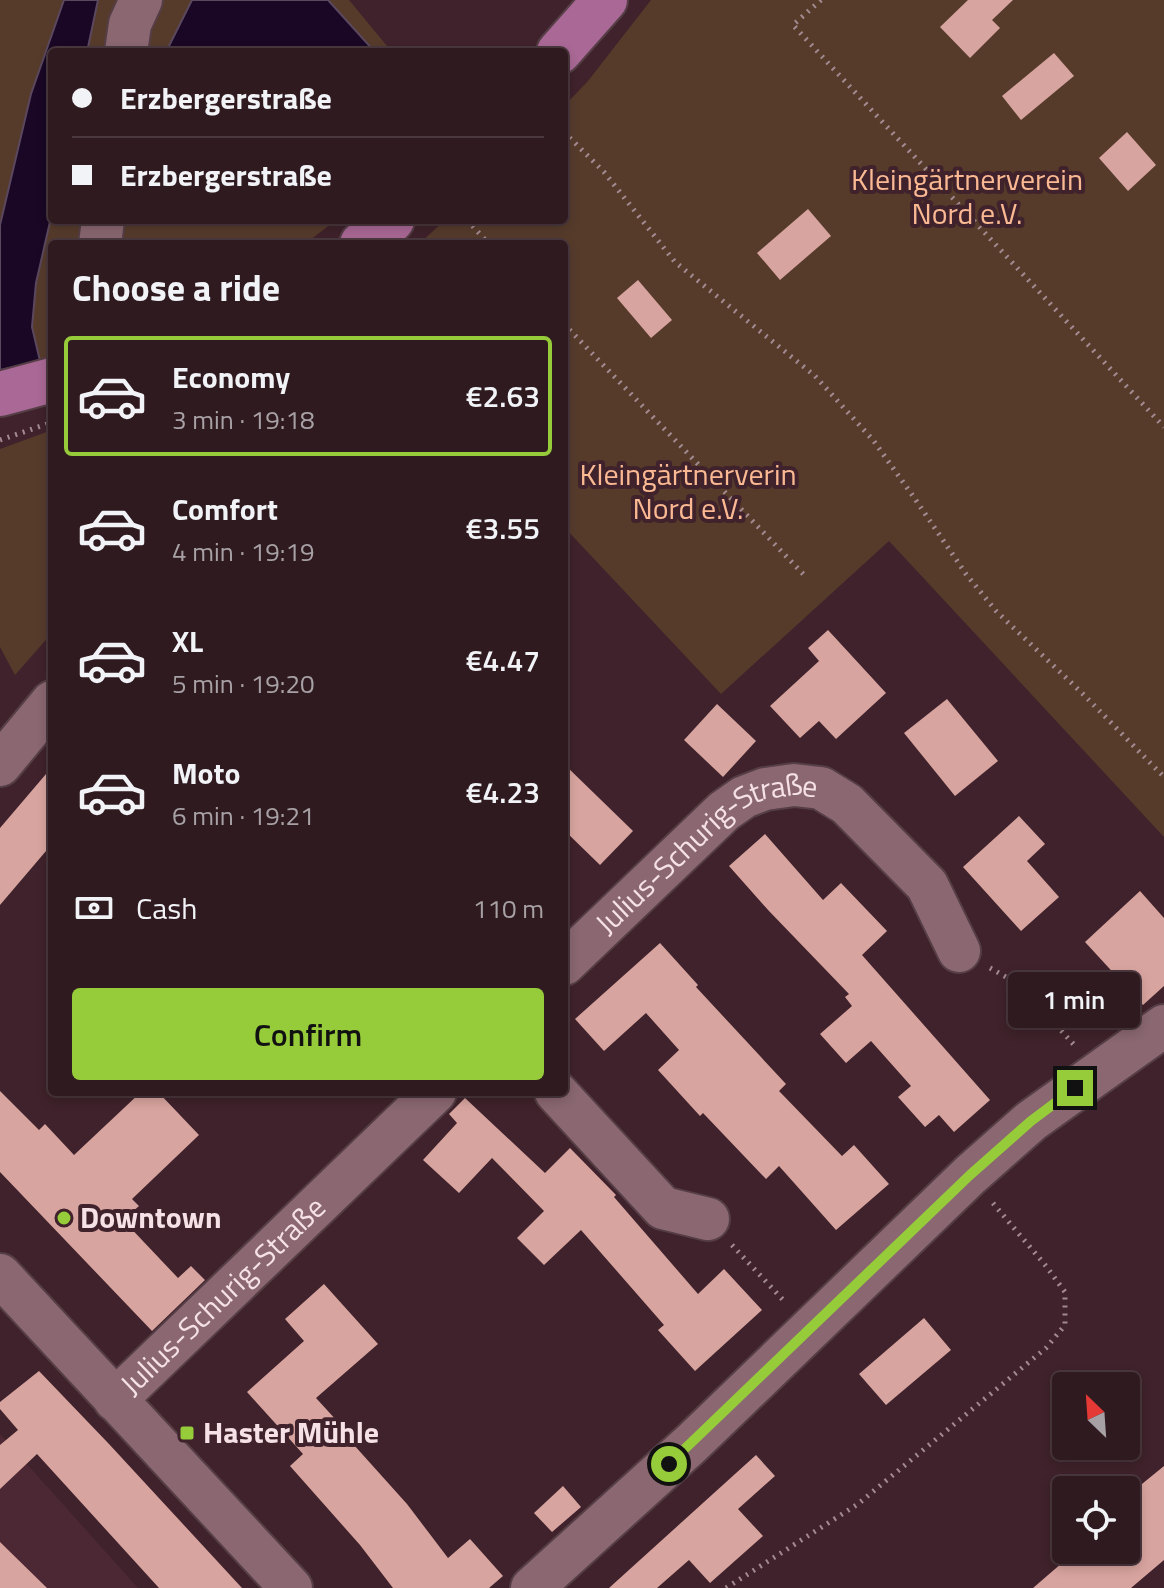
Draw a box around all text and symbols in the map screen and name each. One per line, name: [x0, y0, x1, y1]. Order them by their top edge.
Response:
text: Erzbergerstraße: [120, 75, 332, 121]
text: Erzbergerstraße: [120, 152, 332, 198]
park label: Kleingärtnerverein Nord e.V.: [851, 156, 1083, 236]
text: Choose a ride: [72, 260, 280, 315]
text: Economy: [172, 354, 290, 400]
icon: car: [76, 360, 148, 432]
text: €2.63: [466, 373, 540, 419]
text: 3 min · 19:18: [172, 400, 315, 439]
park label: Kleingärtnerverin Nord e.V.: [579, 451, 797, 531]
text: Comfort: [172, 486, 278, 532]
icon: car: [76, 492, 148, 564]
text: €3.55: [466, 505, 540, 551]
text: 4 min · 19:19: [172, 532, 315, 571]
text: XL: [172, 618, 203, 664]
icon: car: [76, 624, 148, 696]
text: €4.47: [466, 637, 540, 683]
text: 5 min · 19:20: [172, 664, 315, 703]
text: Moto: [172, 750, 240, 796]
icon: car: [76, 756, 148, 828]
street label: Julius-Schurig-Straße: [584, 760, 820, 945]
text: €4.23: [466, 769, 540, 815]
text: 6 min · 19:21: [172, 796, 315, 835]
text: Cash: [136, 885, 197, 931]
icon: cash: [72, 886, 116, 930]
text: 110 m: [473, 889, 544, 928]
callout: 1 min: [1009, 972, 1141, 1028]
text: 1 min: [1043, 980, 1105, 1019]
button: Confirm: [72, 988, 544, 1080]
route end: [1057, 1070, 1093, 1106]
street label: Julius-Schurig-Straße: [109, 1185, 336, 1406]
place label: Downtown: [80, 1194, 221, 1240]
marker: Downtown: [55, 1209, 73, 1227]
north arrow: [1052, 1372, 1140, 1460]
map controls: [1052, 1372, 1140, 1564]
place label: Haster Mühle: [203, 1409, 379, 1455]
marker: Haster Mühle: [178, 1424, 196, 1442]
route start: [651, 1446, 687, 1482]
button: locate: [1052, 1476, 1140, 1564]

